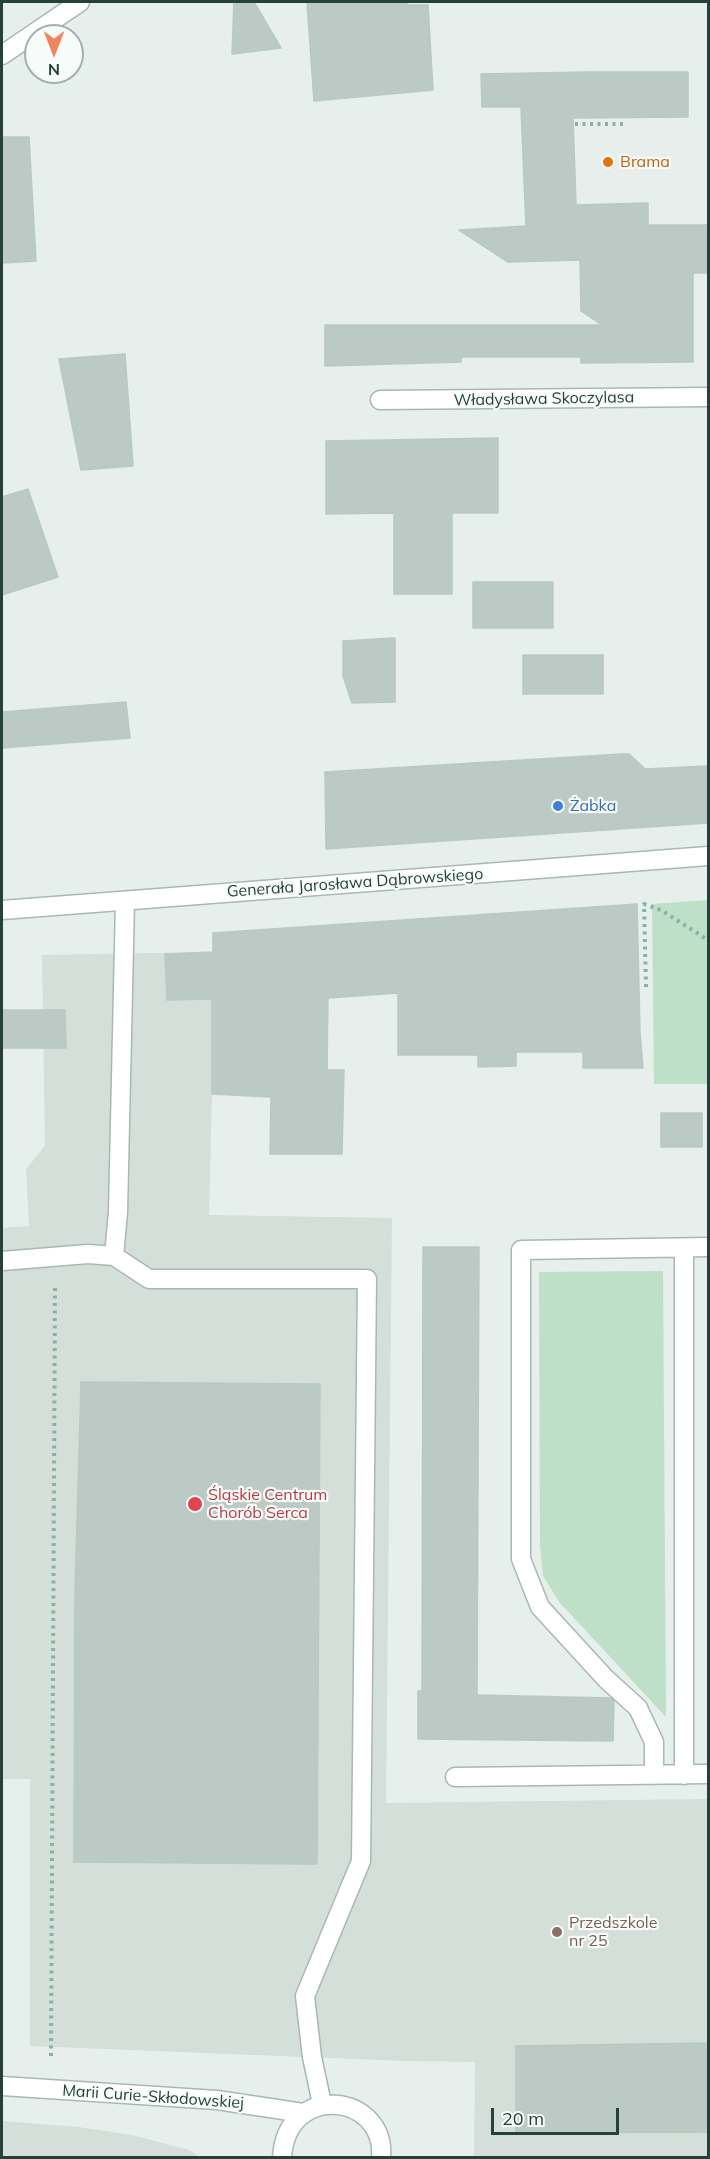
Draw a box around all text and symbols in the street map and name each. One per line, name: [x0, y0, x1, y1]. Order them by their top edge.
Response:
north arrow: [24, 24, 84, 84]
text: N: [48, 60, 60, 80]
place label: Brama: [620, 152, 670, 172]
marker: Brama: [601, 155, 615, 169]
street label: Władysława Skoczylasa: [454, 388, 634, 410]
place label: Żabka: [570, 796, 616, 816]
marker: Żabka: [551, 799, 565, 813]
street label: Generała Jarosława Dąbrowskiego: [226, 864, 484, 902]
place label: Śląskie Centrum Chorób Serca: [208, 1485, 327, 1523]
marker: Śląskie Centrum Chorób Serca: [186, 1495, 204, 1513]
place label: Przedszkole nr 25: [569, 1913, 657, 1951]
marker: Przedszkole nr 25: [550, 1925, 564, 1939]
street label: Marii Curie-Skłodowskiej: [62, 2081, 244, 2113]
scale bar: [494, 2096, 622, 2134]
text: 20 m: [502, 2107, 544, 2130]

